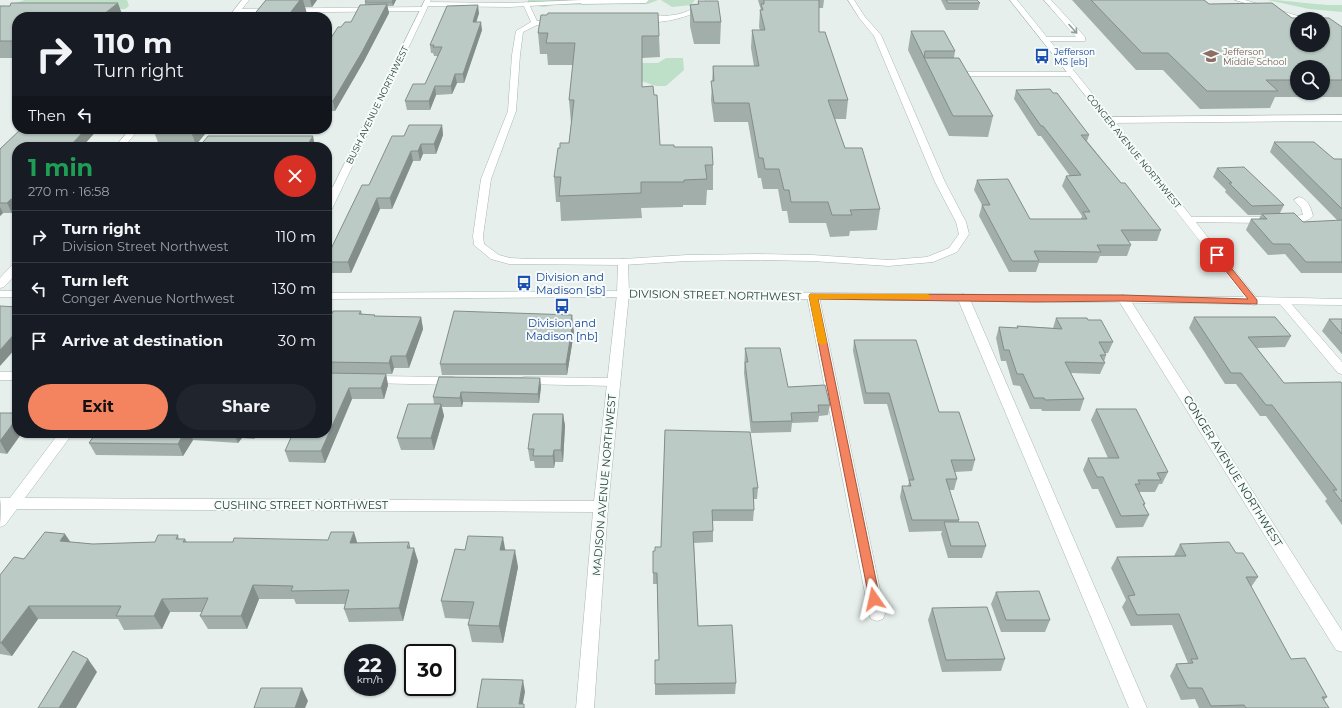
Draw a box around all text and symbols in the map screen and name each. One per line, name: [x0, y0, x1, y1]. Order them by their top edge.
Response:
map controls: [1290, 12, 1330, 100]
button: sound: [1290, 12, 1330, 52]
one-way arrow: [1068, 24, 1078, 34]
text: 110 m: [94, 26, 172, 60]
icon: right: [28, 28, 80, 80]
street label: BUSH AVENUE NORTHWEST: [343, 43, 411, 166]
place label: Jefferson MS [eb]: [1053, 46, 1095, 67]
place label: Jefferson Middle School: [1222, 46, 1287, 67]
bus stop icon: Jefferson MS [eb]: [1033, 47, 1051, 65]
school or university icon: Jefferson Middle School: [1202, 47, 1220, 65]
text: Turn right: [94, 60, 184, 82]
button: search: [1290, 60, 1330, 100]
street label: CONGER AVENUE NORTHWEST: [1084, 92, 1184, 211]
icon: left: [74, 104, 96, 126]
text: Then: [28, 106, 66, 125]
text: 1 min: [28, 153, 93, 182]
button: close: [274, 155, 316, 197]
text: 270 m · 16:58: [28, 183, 110, 199]
text: Turn right: [62, 219, 141, 238]
icon: right: [28, 226, 50, 248]
text: 110 m: [275, 227, 316, 246]
text: Division Street Northwest: [62, 238, 228, 254]
pin: [1200, 238, 1234, 272]
icon: arrive: [1206, 244, 1228, 266]
place label: Division and Madison [sb]: [536, 270, 606, 297]
text: Turn left: [62, 271, 129, 290]
bus stop icon: Division and Madison [sb]: [515, 274, 533, 292]
icon: left: [28, 278, 50, 300]
text: 130 m: [272, 279, 316, 298]
street label: DIVISION STREET NORTHWEST: [629, 286, 802, 304]
text: Conger Avenue Northwest: [62, 290, 234, 306]
bus stop icon: Division and Madison [nb]: [553, 297, 571, 315]
place label: Division and Madison [nb]: [526, 316, 598, 343]
icon: arrive: [28, 330, 50, 352]
text: Arrive at destination: [62, 331, 223, 350]
text: 30 m: [278, 331, 316, 350]
button: Exit: [28, 384, 168, 430]
button: Share: [176, 384, 316, 430]
street label: MADISON AVENUE NORTHWEST: [589, 393, 619, 576]
street label: CONGER AVENUE NORTHWEST: [1180, 393, 1286, 550]
street label: CUSHING STREET NORTHWEST: [214, 498, 389, 512]
position arrow: [853, 578, 895, 620]
speed limit sign: 30: [404, 644, 456, 696]
text: 22: [358, 653, 382, 677]
text: km/h: [357, 673, 383, 686]

